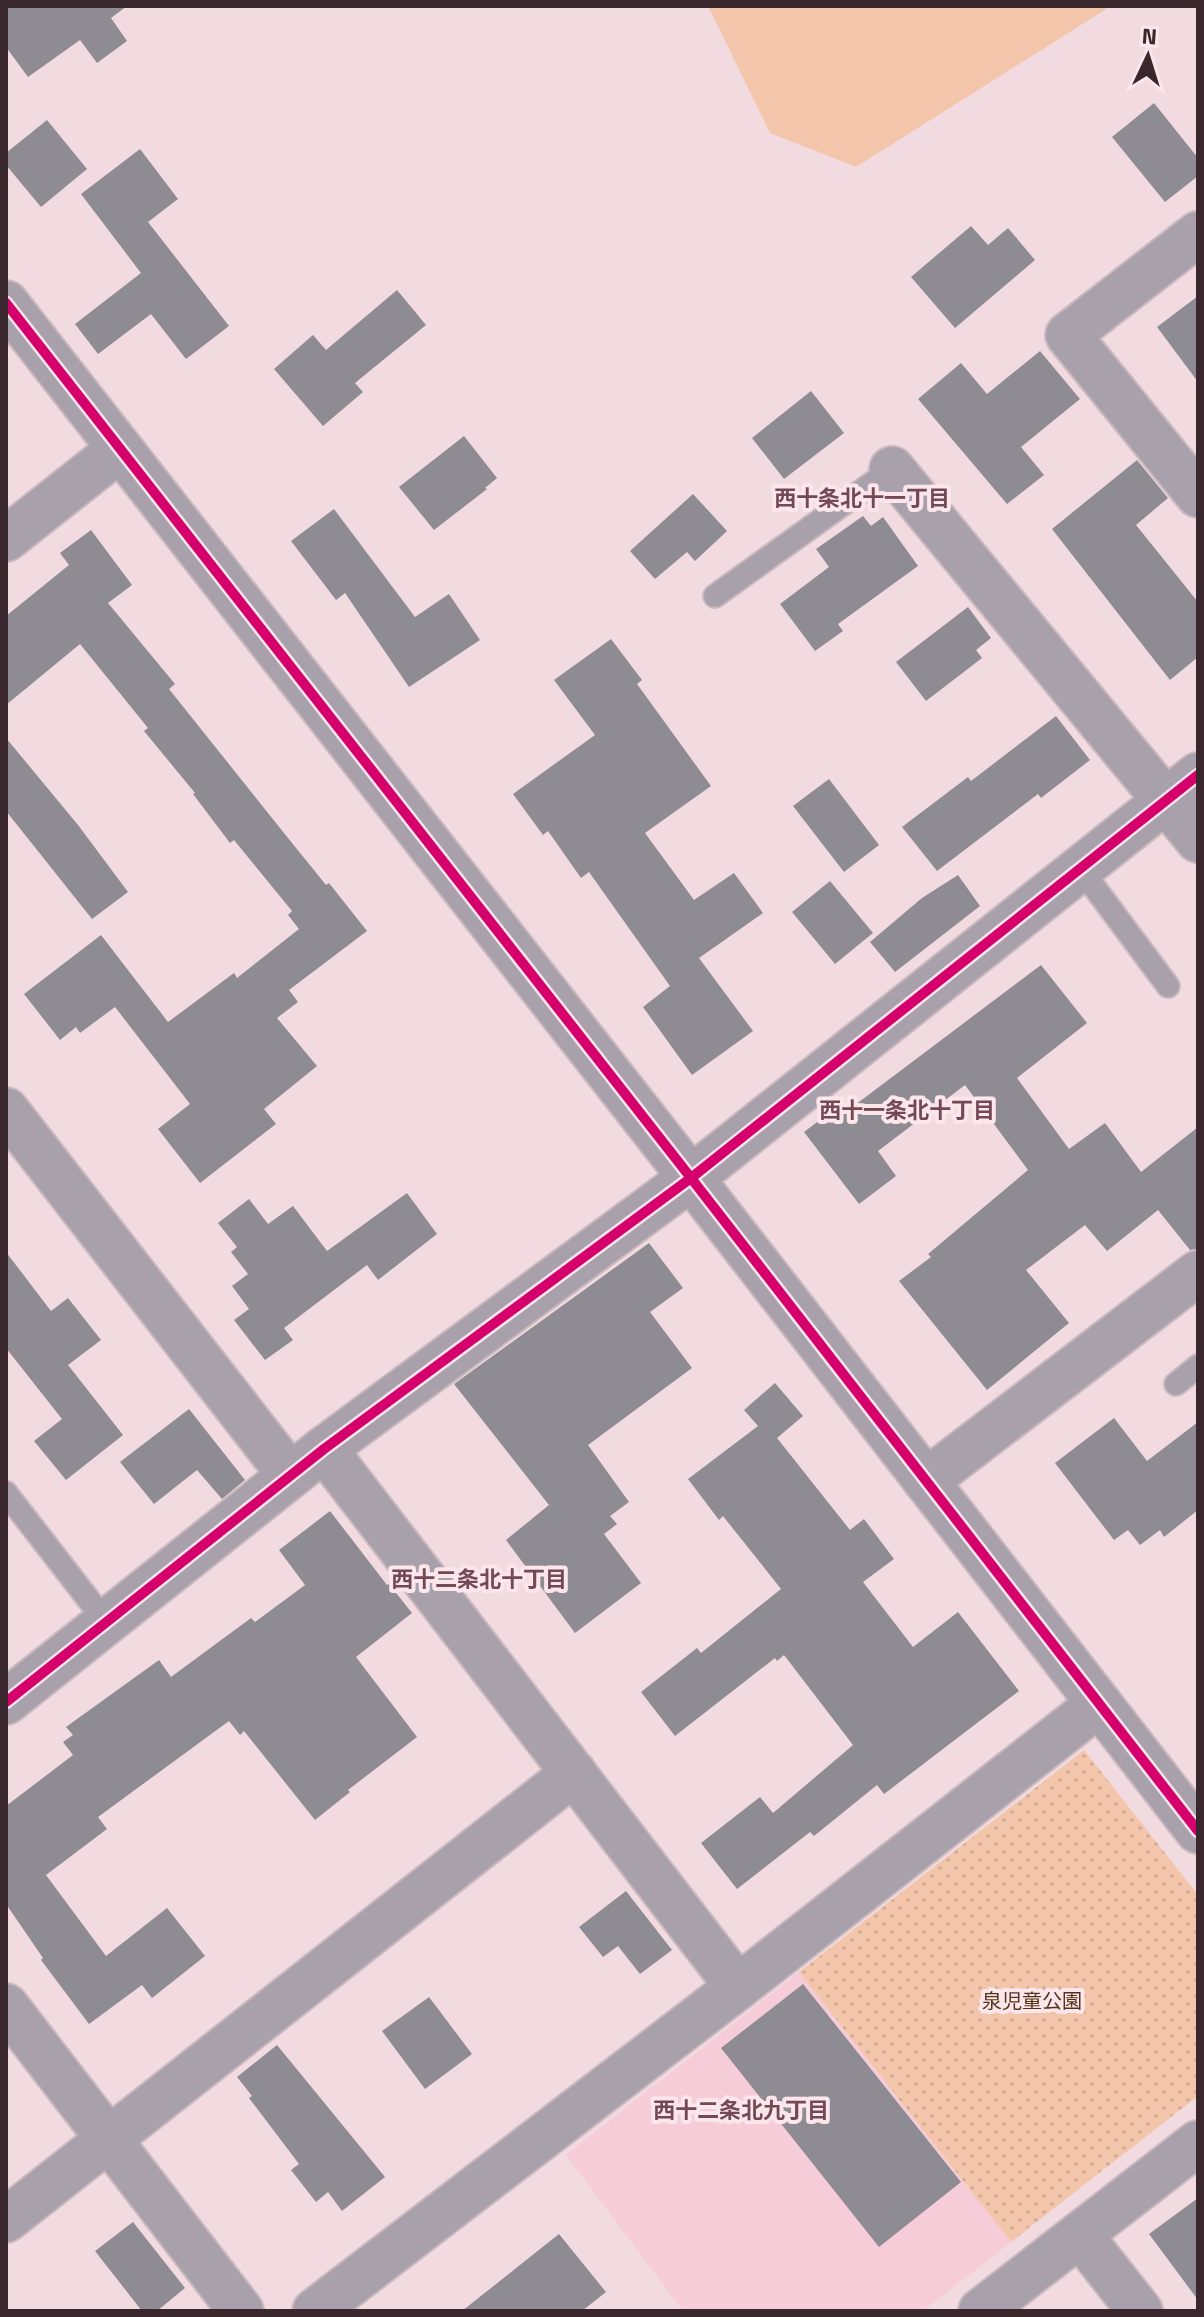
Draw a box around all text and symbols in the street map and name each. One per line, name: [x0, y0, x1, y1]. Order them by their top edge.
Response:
north arrow: [1108, 16, 1188, 96]
text: N: [1141, 19, 1158, 54]
district label: 西十条北十一丁目: [774, 481, 950, 515]
district label: 西十一条北十丁目: [819, 1093, 995, 1127]
district label: 西十二条北十丁目: [391, 1562, 567, 1596]
park label: 泉児童公園: [982, 1985, 1082, 2016]
district label: 西十二条北九丁目: [653, 2093, 829, 2127]

